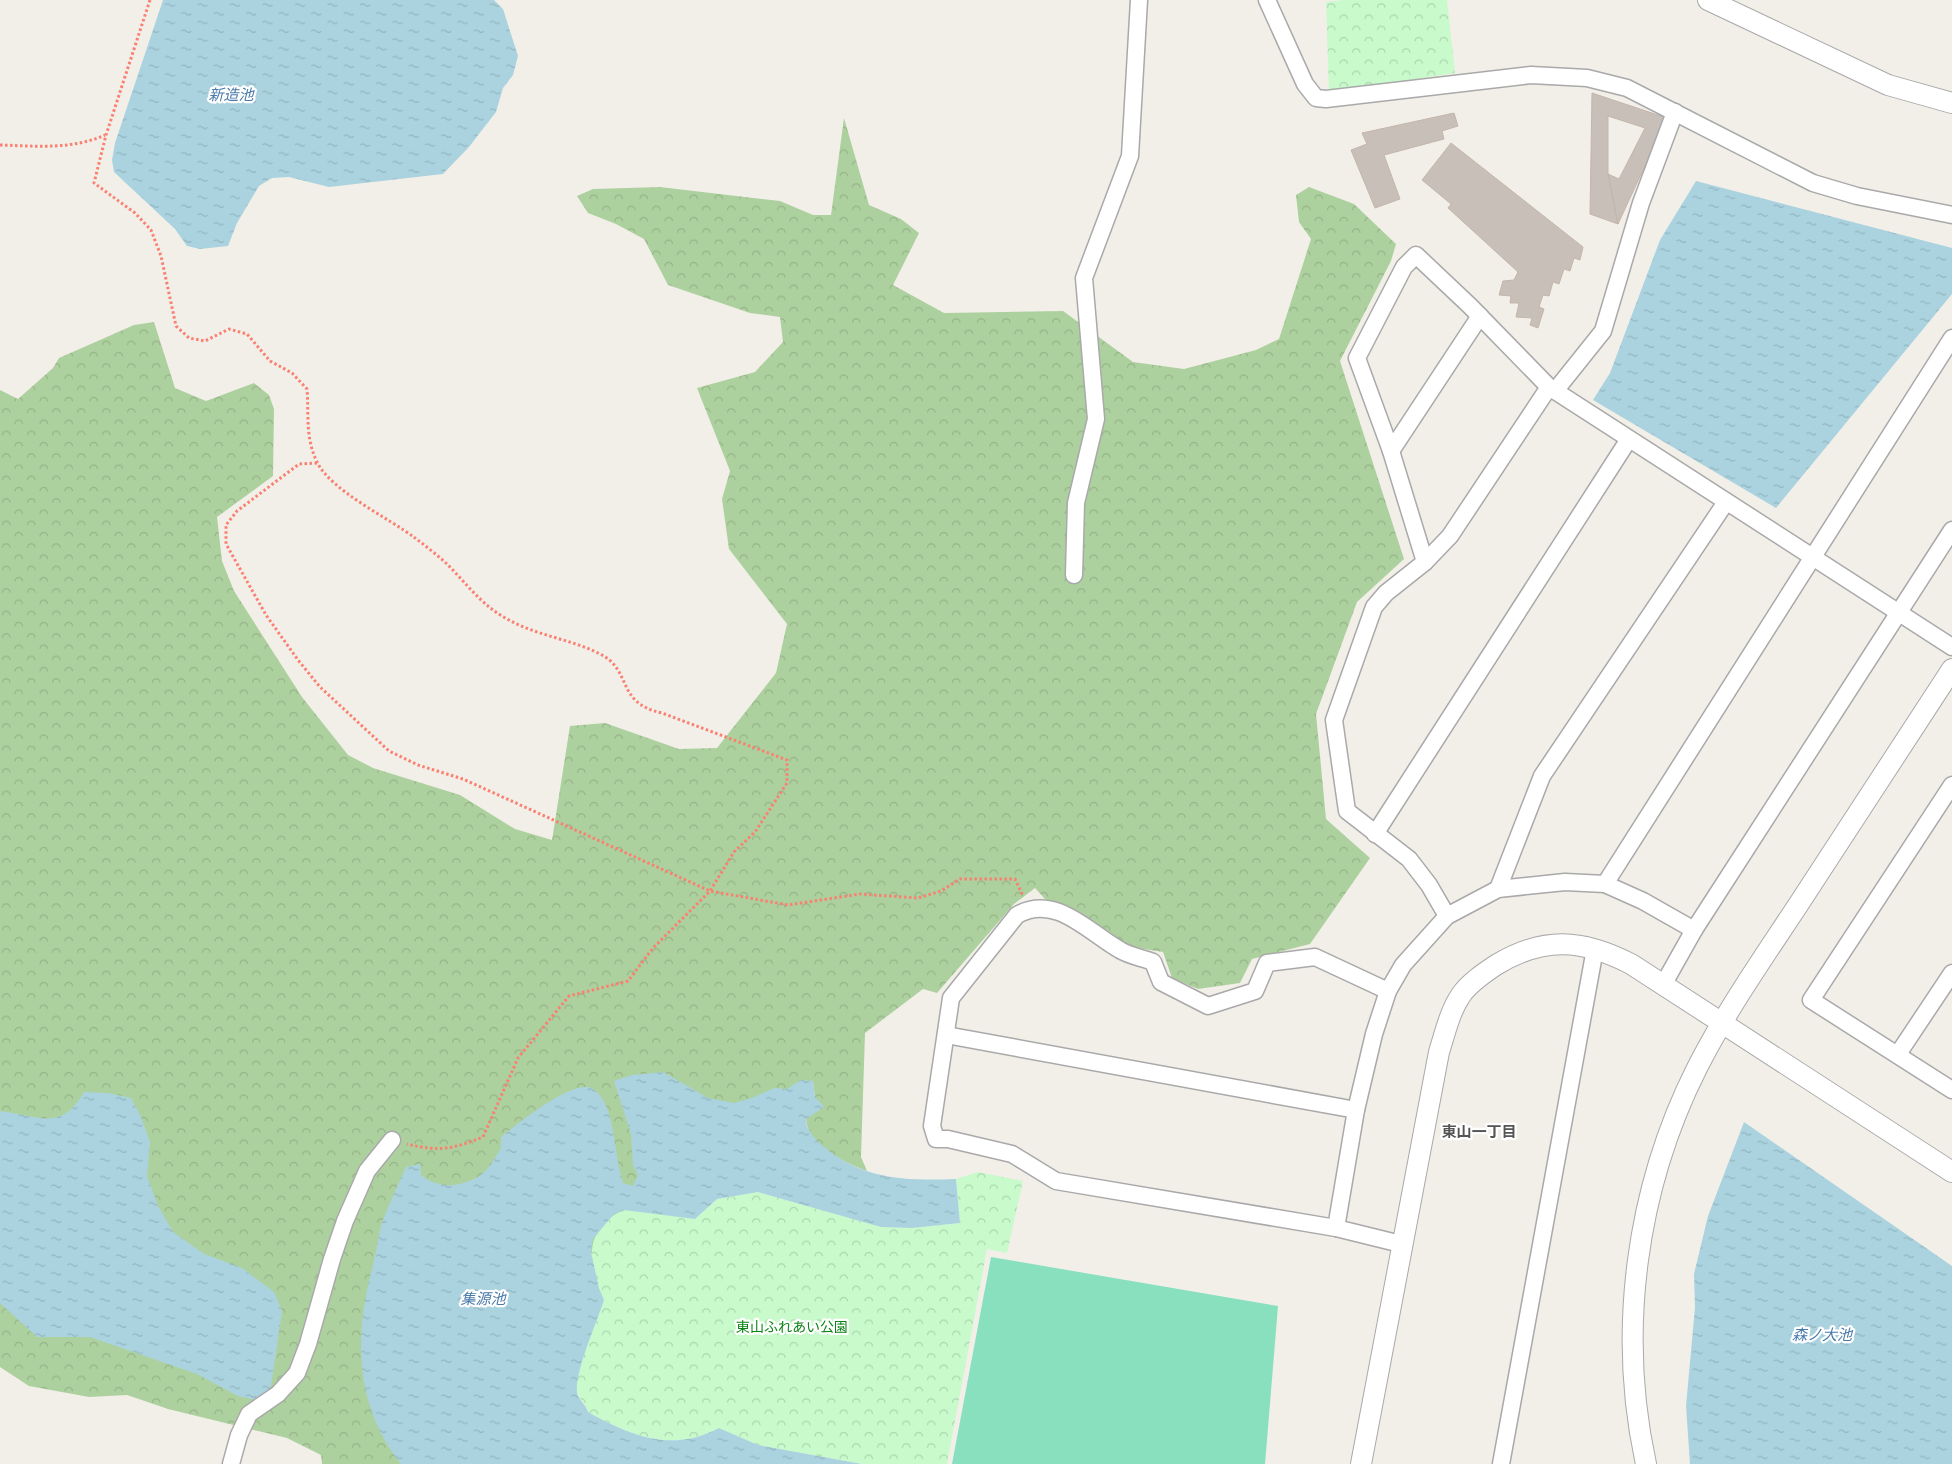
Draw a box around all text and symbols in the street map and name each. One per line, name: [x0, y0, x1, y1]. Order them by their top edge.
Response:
water label: 新造池: [208, 86, 255, 103]
district label: 東山一丁目: [1441, 1123, 1517, 1140]
water label: 集源池: [460, 1290, 507, 1307]
park label: 東山ふれあい公園: [736, 1319, 848, 1335]
water label: 森ノ大池: [1792, 1326, 1854, 1343]

